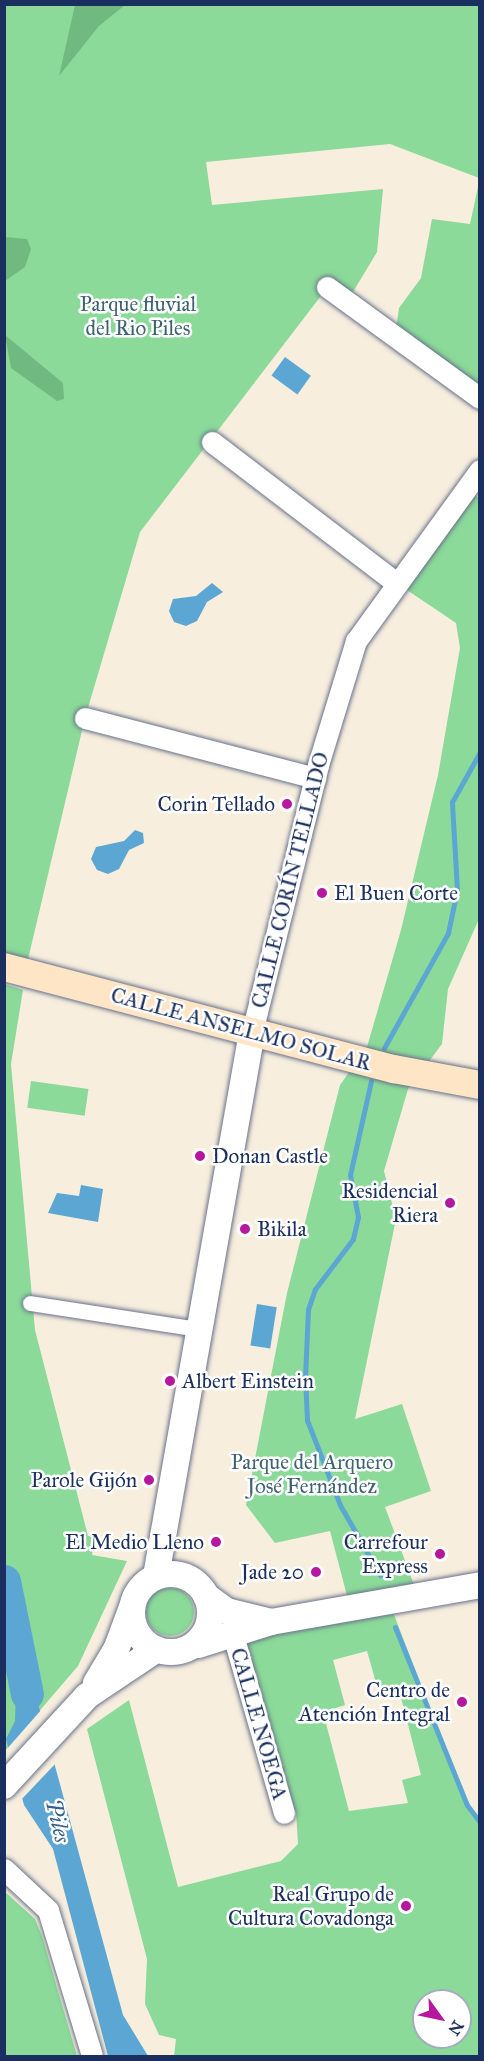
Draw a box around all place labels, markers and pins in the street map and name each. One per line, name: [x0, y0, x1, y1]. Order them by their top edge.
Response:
place label: Corin Tellado: [158, 791, 275, 817]
marker: Corin Tellado: [280, 797, 294, 811]
place label: El Buen Corte: [334, 880, 458, 906]
marker: El Buen Corte: [315, 886, 329, 900]
place label: Donan Castle: [212, 1143, 328, 1169]
marker: Donan Castle: [193, 1149, 207, 1163]
place label: Residencial Riera: [341, 1178, 438, 1228]
marker: Residencial Riera: [443, 1196, 457, 1210]
place label: Bikila: [257, 1216, 307, 1242]
marker: Bikila: [238, 1222, 252, 1236]
place label: Albert Einstein: [182, 1368, 314, 1394]
marker: Albert Einstein: [163, 1374, 177, 1388]
place label: Parole Gijón: [31, 1467, 137, 1493]
marker: Parole Gijón: [142, 1473, 156, 1487]
place label: El Medio Lleno: [65, 1529, 204, 1555]
place label: Carrefour Express: [344, 1529, 428, 1579]
marker: El Medio Lleno: [209, 1535, 223, 1549]
marker: Carrefour Express: [433, 1547, 447, 1561]
place label: Jade 20: [241, 1559, 304, 1585]
marker: Jade 20: [309, 1565, 323, 1579]
place label: Centro de Atención Integral: [299, 1677, 450, 1727]
marker: Centro de Atención Integral: [455, 1695, 469, 1709]
place label: Real Grupo de Cultura Covadonga: [228, 1881, 394, 1931]
marker: Real Grupo de Cultura Covadonga: [399, 1899, 413, 1913]

